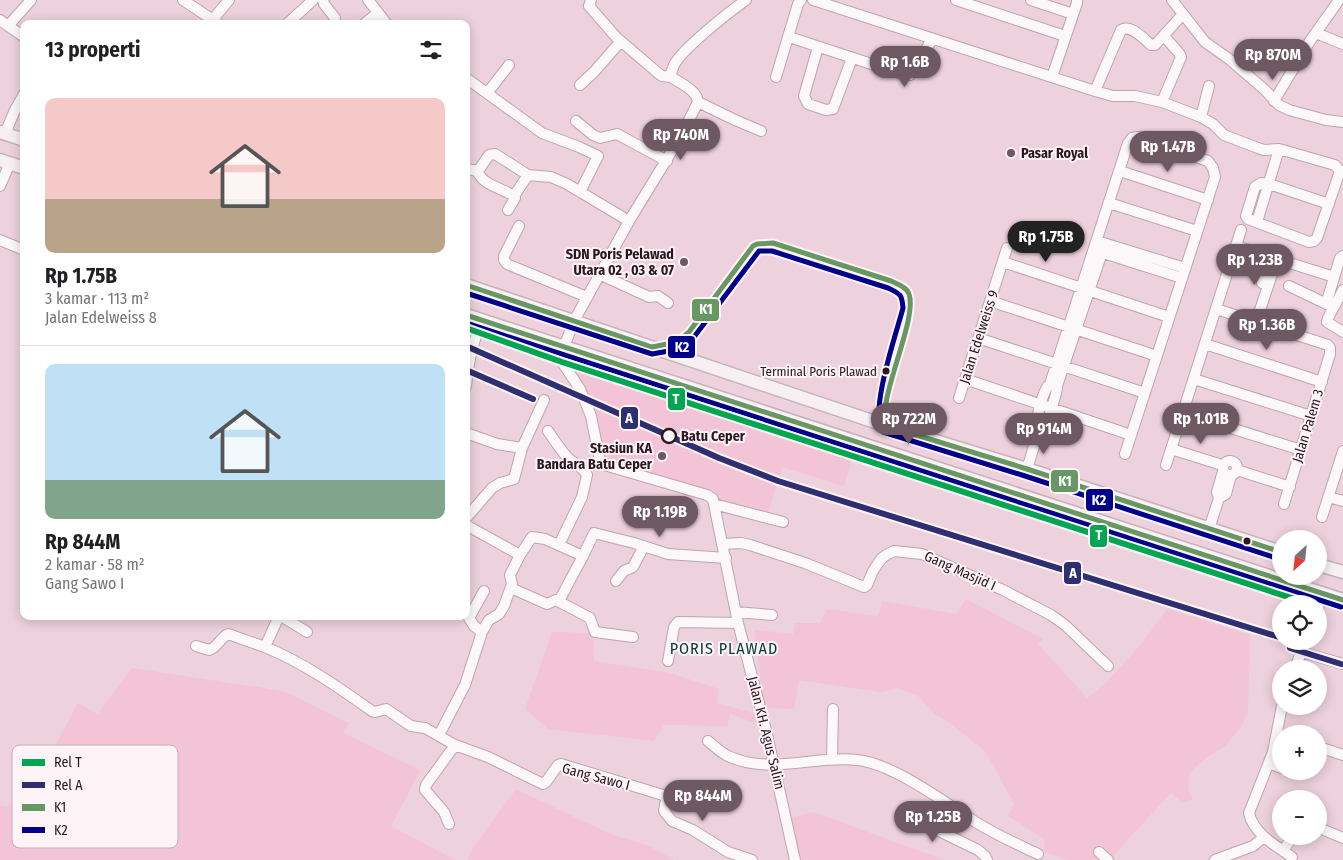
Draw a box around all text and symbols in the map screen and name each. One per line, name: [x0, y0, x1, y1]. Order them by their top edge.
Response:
icon: filters: [417, 36, 445, 64]
text: 13 properti: [45, 37, 140, 63]
pin: Rp 870M: [1227, 38, 1319, 81]
text: Rp 870M: [1245, 45, 1301, 64]
pin: Rp 1.6B: [859, 46, 951, 88]
text: Rp 1.6B: [881, 52, 929, 71]
pin: Rp 740M: [635, 119, 727, 161]
text: Rp 740M: [653, 125, 709, 144]
pin: Rp 1.47B: [1116, 130, 1220, 173]
icon: home: [200, 131, 290, 221]
text: Rp 1.47B: [1141, 137, 1195, 156]
place label: Pasar Royal: [1021, 145, 1088, 162]
marker: Pasar Royal: [1005, 147, 1017, 159]
pin: Rp 1.75B: [994, 220, 1098, 263]
text: Rp 1.75B: [1019, 227, 1073, 246]
pin: Rp 1.23B: [1203, 244, 1307, 286]
place label: SDN Poris Pelawad Utara 02 , 03 & 07: [566, 246, 674, 279]
text: Rp 1.23B: [1227, 250, 1283, 269]
marker: SDN Poris Pelawad Utara 02 , 03 & 07: [678, 256, 690, 268]
text: Rp 1.75B: [45, 263, 117, 289]
street label: Jalan Edelweiss 9: [956, 288, 1002, 386]
text: 3 kamar · 113 m²: [45, 289, 149, 308]
line badge: K1: [691, 298, 720, 322]
text: K1: [699, 301, 713, 318]
text: Jalan Edelweiss 8: [45, 308, 157, 327]
pin: Rp 1.36B: [1215, 308, 1319, 351]
text: Rp 1.36B: [1239, 315, 1295, 334]
line badge: K2: [667, 335, 696, 359]
text: K2: [675, 339, 690, 356]
place label: Terminal Poris Plawad: [760, 364, 877, 379]
marker: Terminal Poris Plawad: [881, 366, 891, 376]
line badge: T: [667, 387, 686, 411]
street label: Jalan Palem 3: [1289, 387, 1327, 465]
text: T: [673, 391, 680, 408]
icon: home: [200, 396, 290, 486]
pin: Rp 722M: [863, 402, 955, 445]
pin: Rp 1.01B: [1149, 402, 1253, 445]
line badge: A: [620, 406, 639, 430]
text: Rp 722M: [882, 409, 936, 428]
text: Rp 1.01B: [1173, 409, 1229, 428]
text: A: [624, 410, 633, 427]
pin: Rp 914M: [998, 412, 1090, 455]
text: Rp 914M: [1016, 419, 1072, 438]
marker: Batu Ceper: [661, 428, 677, 444]
place label: Batu Ceper: [681, 428, 746, 445]
place label: Stasiun KA Bandara Batu Ceper: [537, 440, 653, 473]
marker: Stasiun KA Bandara Batu Ceper: [656, 450, 668, 462]
line badge: K1: [1050, 469, 1079, 493]
text: K1: [1058, 473, 1072, 490]
line badge: K2: [1085, 488, 1114, 512]
text: K2: [1092, 492, 1107, 509]
pin: Rp 1.19B: [608, 496, 712, 538]
text: Rp 1.19B: [633, 502, 687, 521]
line badge: T: [1089, 524, 1108, 548]
text: T: [1096, 527, 1103, 544]
text: Rp 844M: [45, 529, 120, 555]
north arrow: [1272, 530, 1328, 585]
map controls: [1272, 530, 1327, 845]
unlabelled marker: [1242, 536, 1252, 546]
street label: Gang Masjid I: [922, 548, 998, 594]
text: 2 kamar · 58 m²: [45, 555, 145, 574]
line badge: A: [1063, 561, 1082, 585]
text: A: [1068, 565, 1077, 582]
text: Gang Sawo I: [45, 574, 124, 593]
button: locate: [1272, 595, 1327, 650]
district label: PORIS PLAWAD: [670, 639, 778, 658]
button: layers: [1272, 660, 1327, 715]
street label: Jalan KH. Agus Salim: [744, 675, 788, 791]
button: +: [1272, 725, 1327, 780]
legend: [12, 745, 178, 848]
text: Rel T: [54, 754, 82, 771]
street label: Gang Sawo I: [560, 760, 632, 794]
text: Rel A: [54, 777, 83, 794]
pin: Rp 844M: [657, 780, 749, 822]
text: Rp 844M: [674, 786, 732, 805]
button: −: [1272, 790, 1327, 845]
text: K1: [54, 799, 66, 816]
pin: Rp 1.25B: [881, 800, 985, 843]
text: Rp 1.25B: [905, 807, 961, 826]
text: K2: [54, 822, 68, 839]

